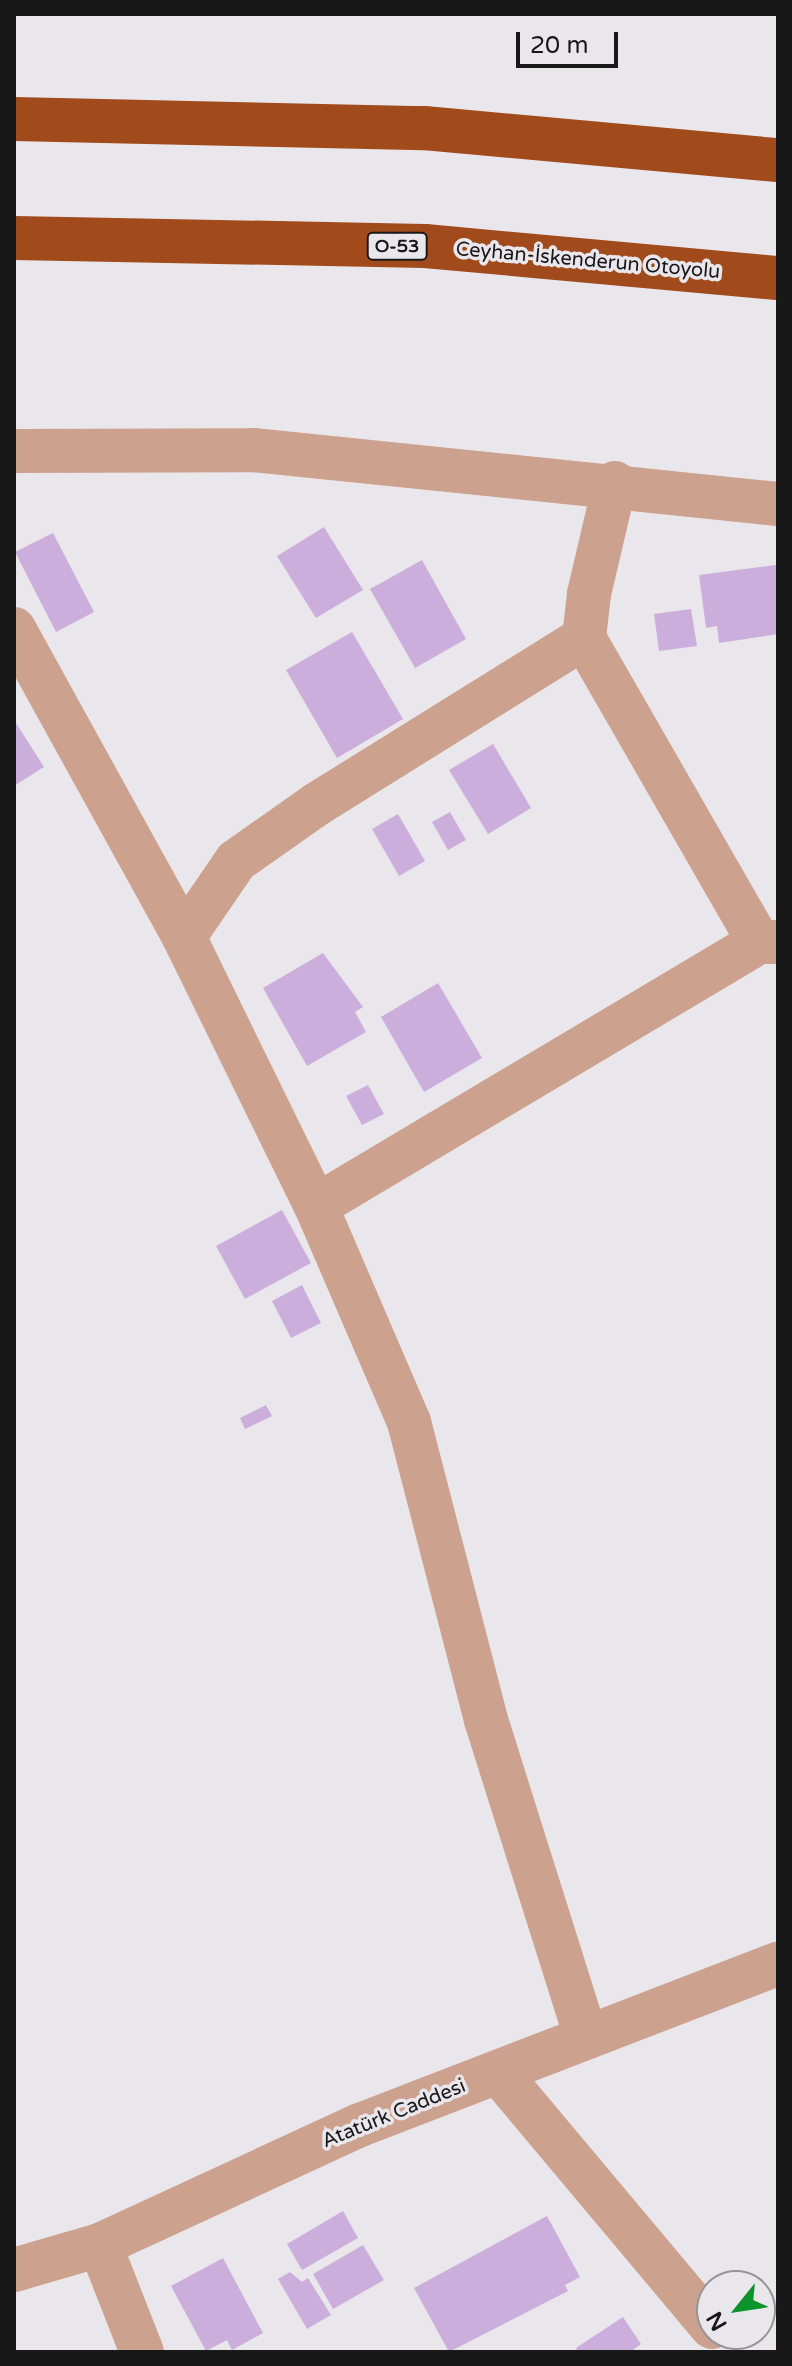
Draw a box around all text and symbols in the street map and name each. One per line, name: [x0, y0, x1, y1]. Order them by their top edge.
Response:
scale bar: [520, 16, 622, 66]
text: 20 m: [530, 31, 588, 60]
road number: O-53: [365, 232, 429, 260]
street label: Ceyhan-İskenderun Otoyolu: [455, 237, 721, 285]
street label: Atatürk Caddesi: [319, 2074, 469, 2154]
north arrow: [696, 2270, 776, 2350]
text: N: [701, 2307, 733, 2335]

